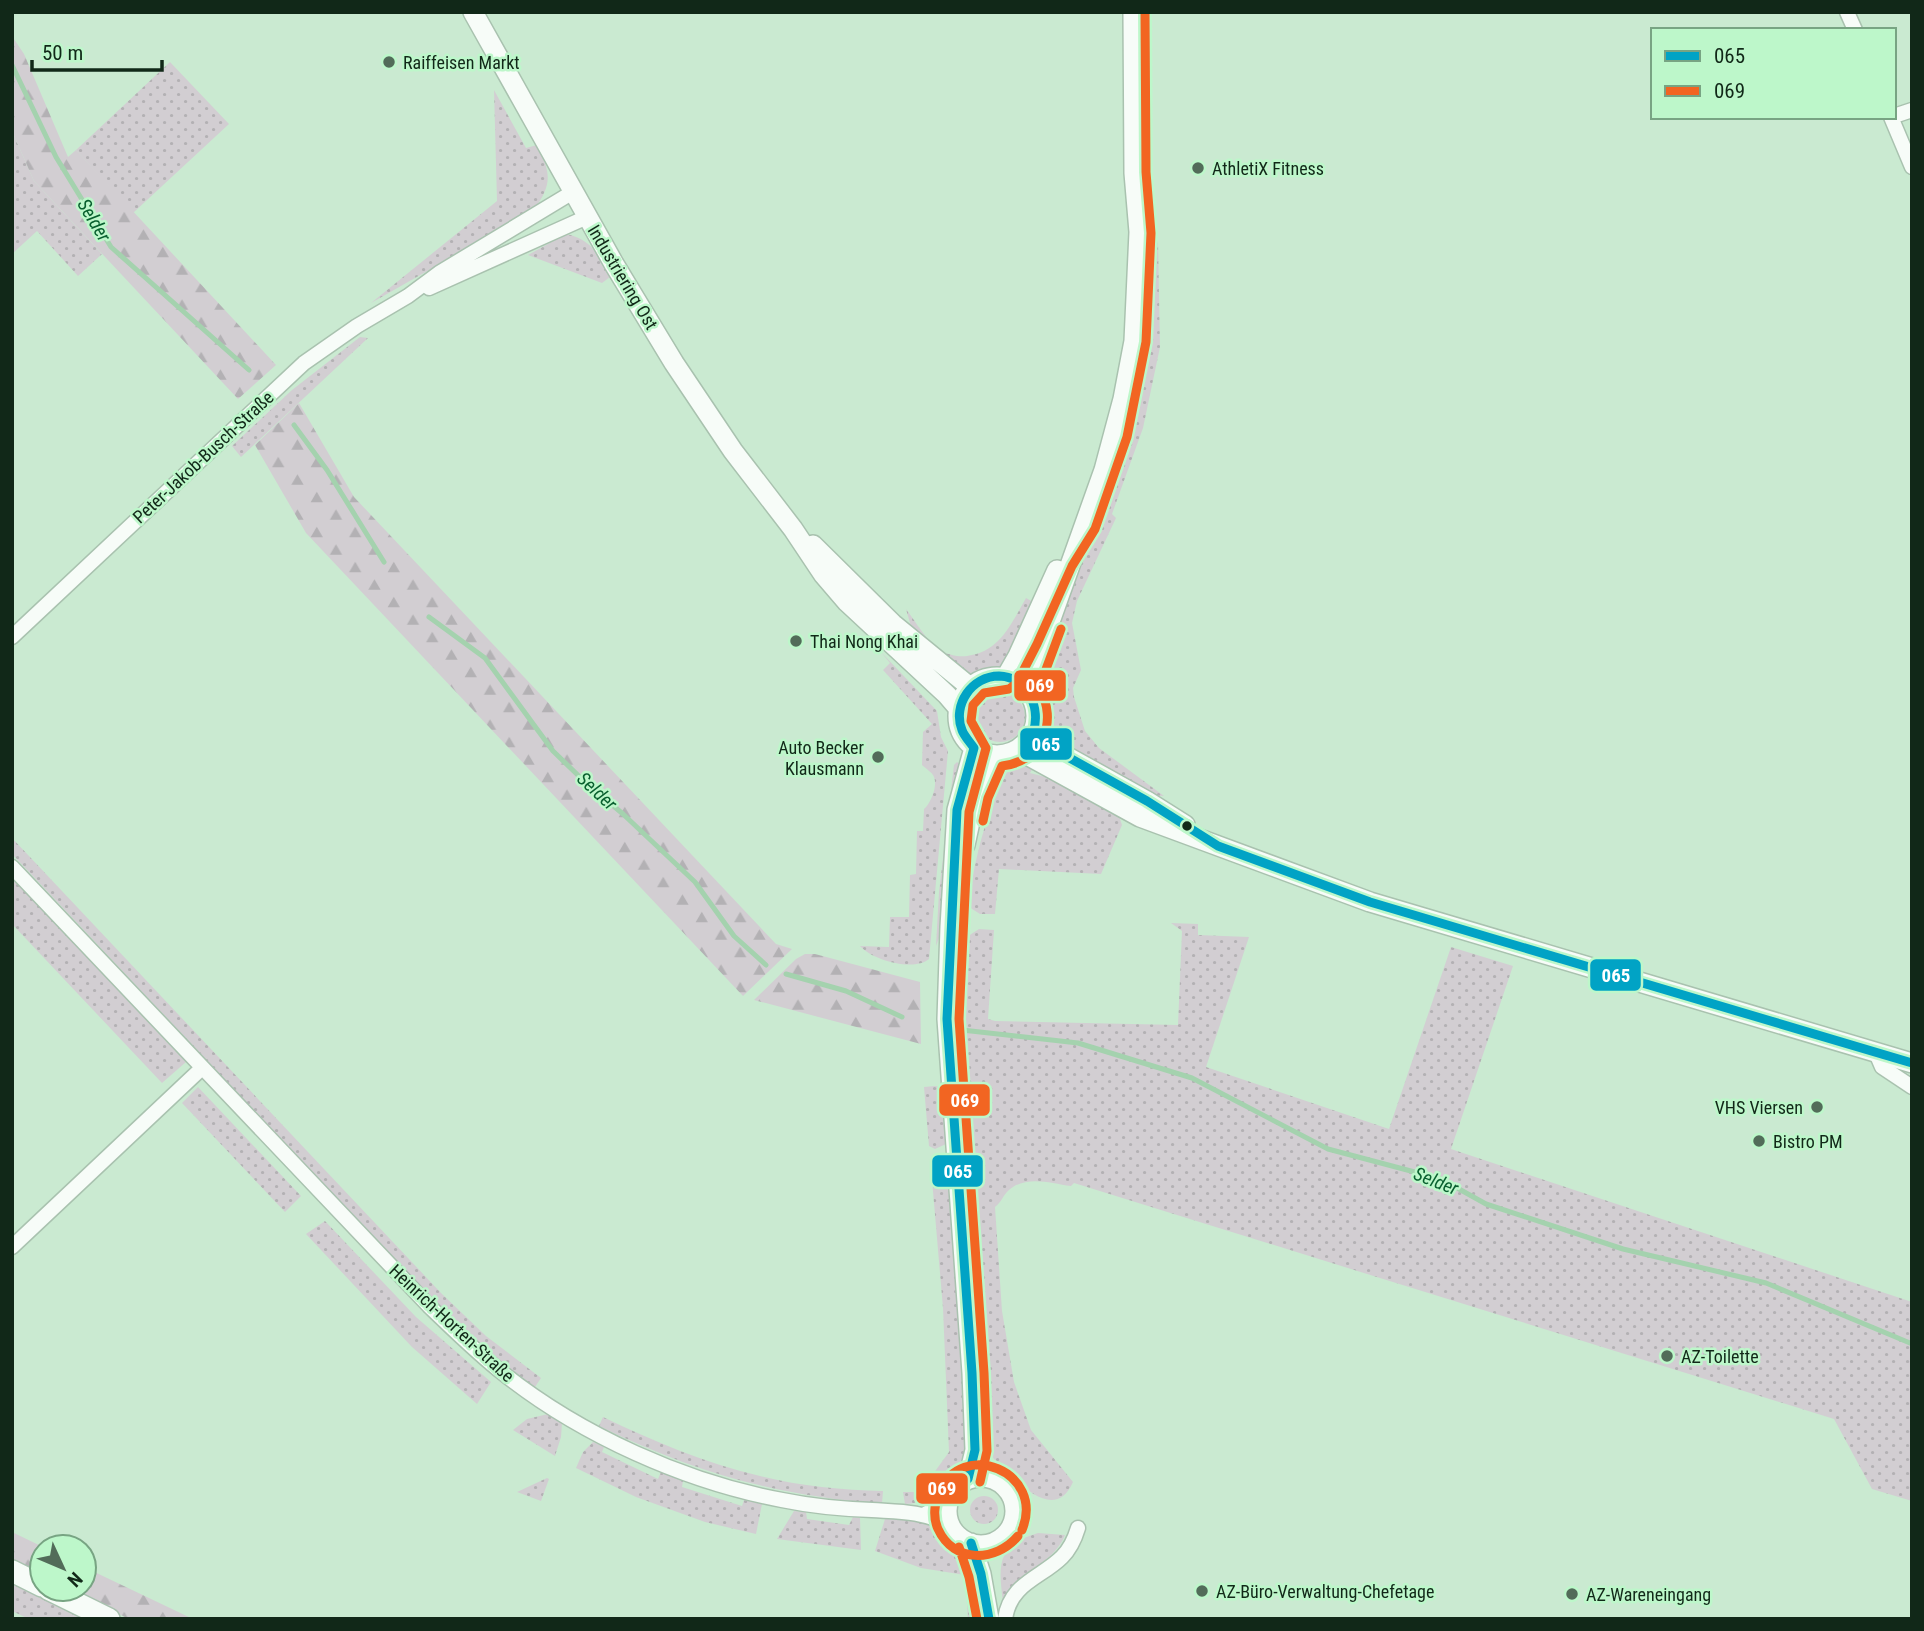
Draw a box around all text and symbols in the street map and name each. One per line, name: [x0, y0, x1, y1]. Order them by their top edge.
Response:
scale bar: [32, 28, 161, 72]
legend: [1651, 28, 1896, 119]
text: 50 m: [42, 41, 83, 65]
text: 065: [1714, 44, 1745, 68]
place label: Raiffeisen Markt: [403, 52, 520, 73]
marker: Raiffeisen Markt: [381, 54, 397, 70]
text: 069: [1714, 79, 1745, 103]
place label: AthletiX Fitness: [1212, 158, 1324, 179]
marker: AthletiX Fitness: [1190, 160, 1206, 176]
water label: Selder: [72, 194, 116, 246]
street label: Industriering Ost: [584, 221, 662, 333]
street label: Peter-Jakob-Busch-Straße: [128, 386, 278, 528]
place label: Thai Nong Khai: [810, 631, 918, 652]
marker: Thai Nong Khai: [788, 633, 804, 649]
line badge: 069: [1013, 669, 1067, 702]
text: 069: [1026, 674, 1054, 697]
line badge: 065: [1019, 727, 1073, 761]
text: 065: [1032, 733, 1060, 756]
place label: Auto Becker Klausmann: [778, 737, 865, 779]
marker: Auto Becker Klausmann: [870, 749, 886, 765]
water label: Selder: [572, 767, 622, 815]
unlabelled marker: [1180, 819, 1194, 833]
line badge: 065: [1589, 958, 1642, 992]
text: 065: [1602, 964, 1630, 987]
line badge: 069: [938, 1083, 991, 1117]
text: 069: [951, 1089, 979, 1112]
place label: VHS Viersen: [1715, 1097, 1803, 1118]
marker: VHS Viersen: [1809, 1099, 1825, 1115]
place label: Bistro PM: [1773, 1131, 1843, 1152]
marker: Bistro PM: [1751, 1133, 1767, 1149]
line badge: 065: [931, 1154, 984, 1188]
text: 065: [944, 1160, 972, 1183]
water label: Selder: [1410, 1162, 1462, 1200]
street label: Heinrich-Horten-Straße: [385, 1260, 519, 1386]
place label: AZ-Toilette: [1681, 1346, 1759, 1367]
marker: AZ-Toilette: [1659, 1348, 1675, 1364]
line badge: 069: [915, 1472, 969, 1505]
text: 069: [928, 1477, 956, 1500]
north arrow: [28, 1533, 98, 1603]
text: N: [63, 1567, 87, 1592]
place label: AZ-Büro-Verwaltung-Chefetage: [1216, 1581, 1434, 1602]
marker: AZ-Büro-Verwaltung-Chefetage: [1194, 1583, 1210, 1599]
place label: AZ-Wareneingang: [1586, 1584, 1711, 1605]
marker: AZ-Wareneingang: [1564, 1586, 1580, 1602]

